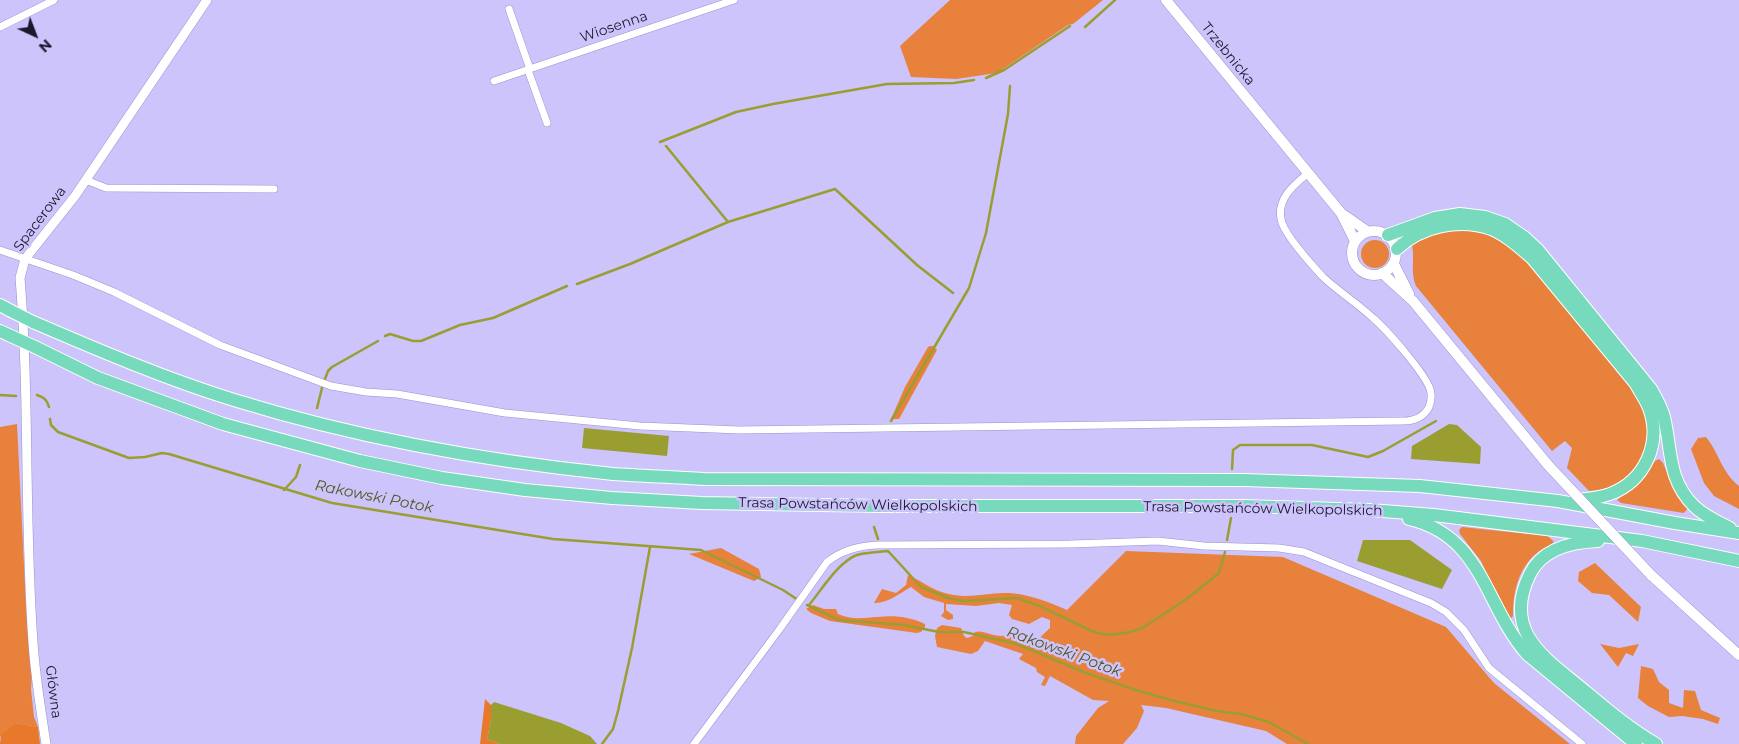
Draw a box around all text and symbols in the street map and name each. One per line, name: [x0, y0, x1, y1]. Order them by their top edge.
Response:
street label: Wiosenna: [578, 8, 650, 46]
north arrow: [10, 10, 60, 60]
street label: Trzebnicka: [1198, 19, 1258, 89]
text: N: [35, 36, 56, 56]
street label: Spacerowa: [10, 183, 70, 255]
water label: Rakowski Potok: [313, 477, 435, 517]
street label: Trasa Powstańców Wielkopolskich: [738, 495, 978, 515]
street label: Trasa Powstańców Wielkopolskich: [1143, 499, 1383, 519]
water label: Rakowski Potok: [1004, 623, 1124, 681]
street label: Główna: [41, 665, 65, 719]

